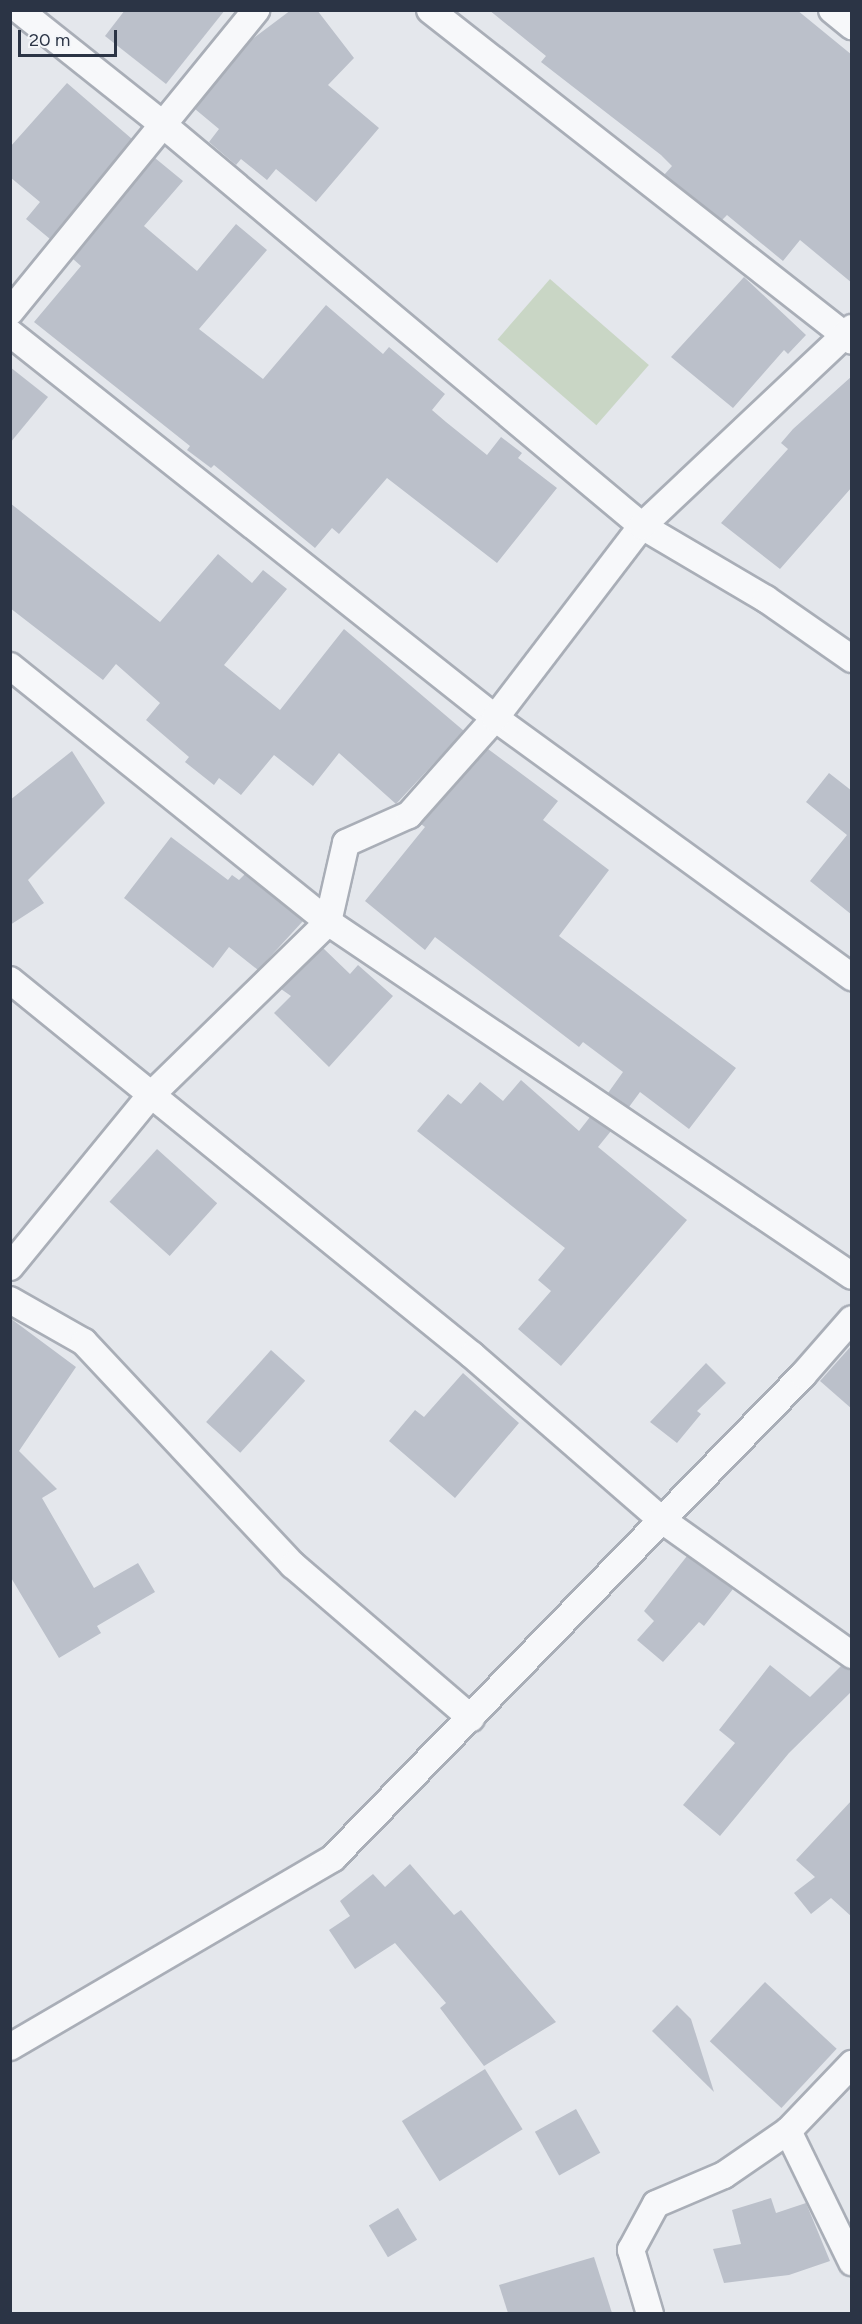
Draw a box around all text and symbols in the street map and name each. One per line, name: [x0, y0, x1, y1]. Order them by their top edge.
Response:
scale bar: [21, 18, 120, 56]
text: 20 m: [29, 29, 70, 51]

